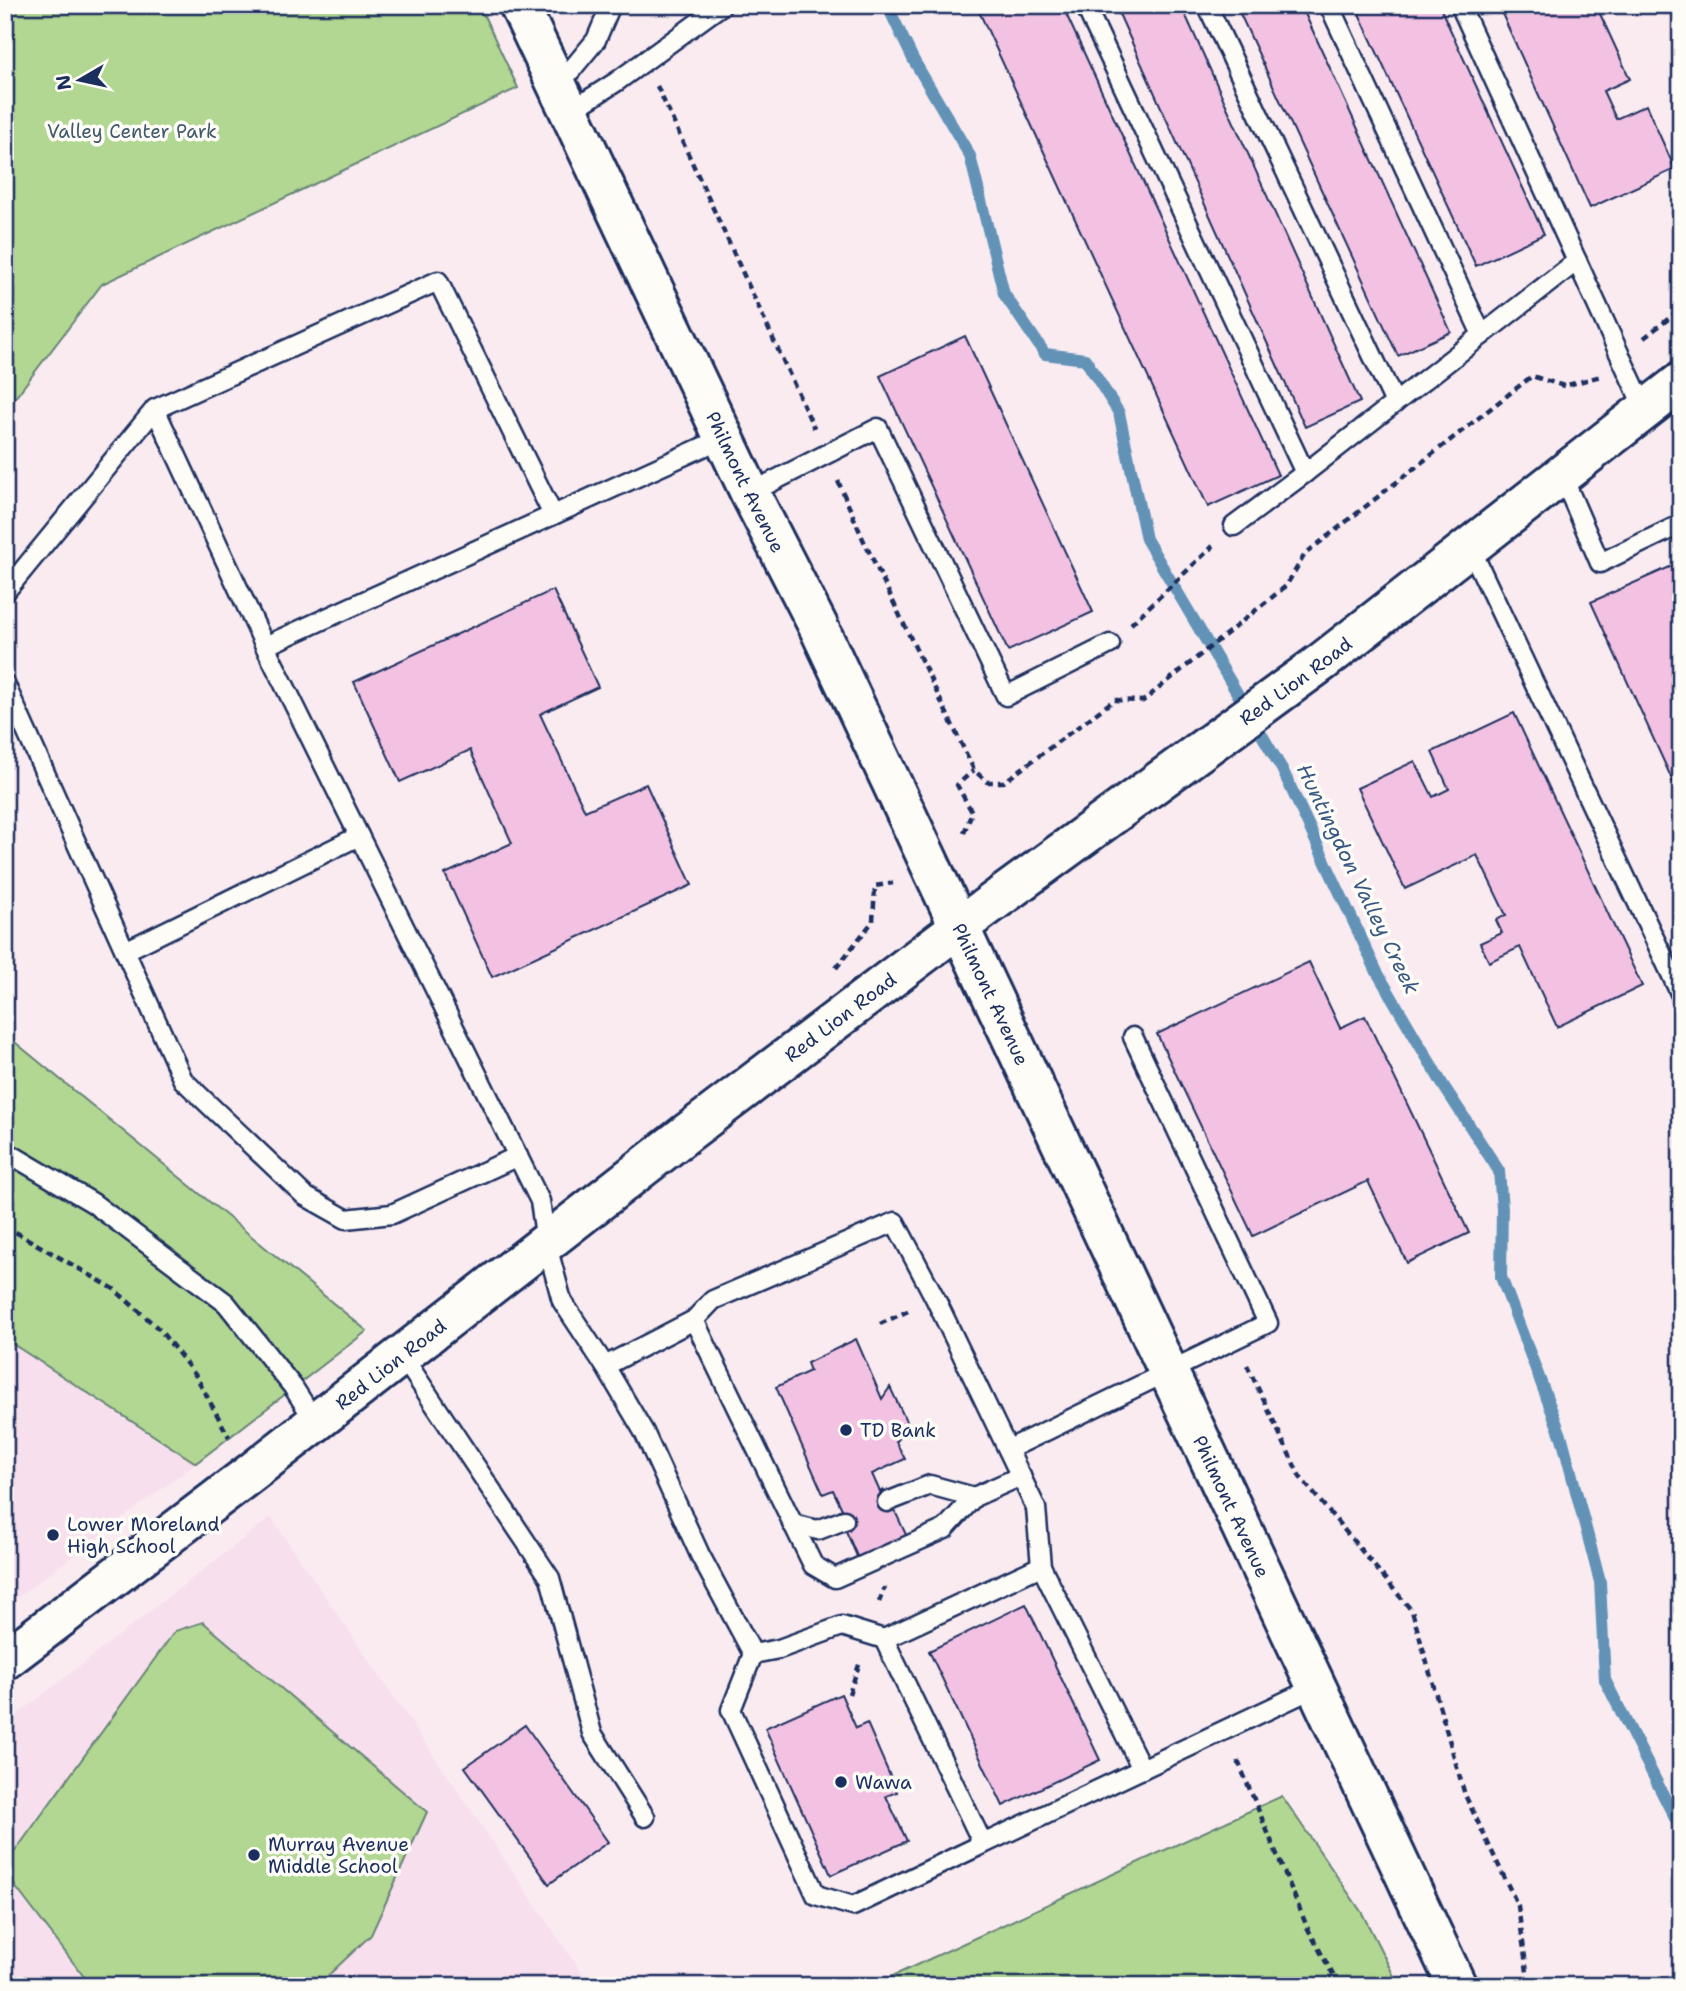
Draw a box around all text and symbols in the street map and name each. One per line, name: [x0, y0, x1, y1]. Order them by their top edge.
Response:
north arrow: [46, 46, 116, 116]
text: N: [50, 73, 77, 92]
park label: Valley Center Park: [47, 119, 217, 144]
street label: Philmont Avenue: [701, 407, 791, 557]
street label: Red Lion Road: [1234, 631, 1357, 731]
water label: Huntingdon Valley Creek: [1290, 759, 1426, 999]
street label: Philmont Avenue: [947, 919, 1035, 1069]
street label: Red Lion Road: [779, 967, 901, 1067]
street label: Red Lion Road: [330, 1313, 451, 1415]
place label: TD Bank: [860, 1418, 936, 1443]
marker: TD Bank: [838, 1422, 854, 1438]
street label: Philmont Avenue: [1188, 1431, 1276, 1582]
place label: Lower Moreland High School: [67, 1512, 219, 1559]
marker: Lower Moreland High School: [45, 1527, 61, 1543]
place label: Wawa: [855, 1770, 912, 1795]
marker: Wawa: [833, 1774, 849, 1790]
place label: Murray Avenue Middle School: [268, 1832, 409, 1879]
marker: Murray Avenue Middle School: [246, 1847, 262, 1863]

